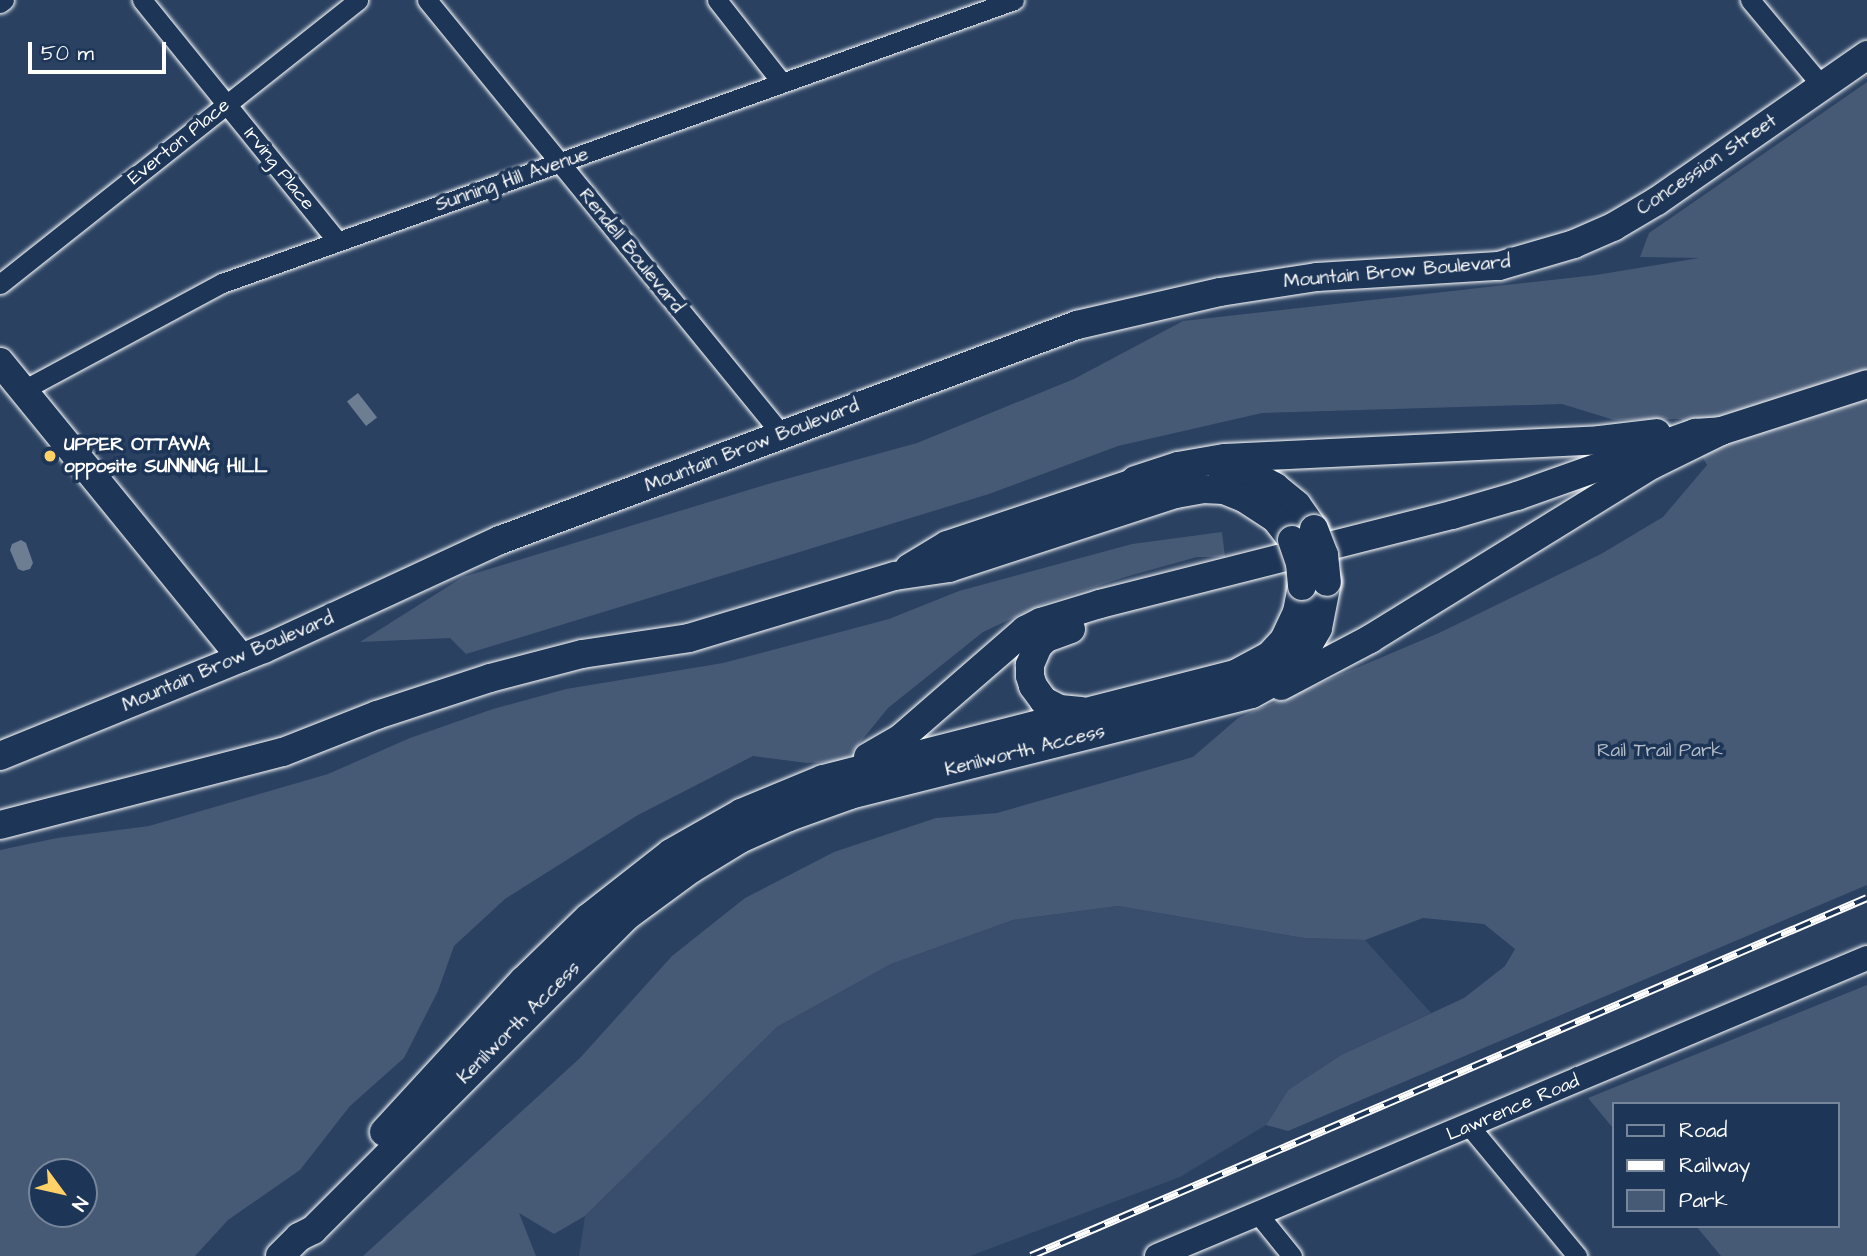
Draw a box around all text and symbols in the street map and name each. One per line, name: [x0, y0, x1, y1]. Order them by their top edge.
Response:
scale bar: [32, 28, 170, 72]
text: 50 m: [41, 39, 94, 68]
street label: Everton Place: [123, 94, 235, 190]
street label: Concession Street: [1633, 110, 1781, 220]
street label: Irving Place: [239, 123, 319, 215]
street label: Sunning Hill Avenue: [432, 143, 592, 217]
street label: Rendell Boulevard: [574, 184, 688, 318]
street label: Mountain Brow Boulevard: [1283, 251, 1511, 293]
street label: Mountain Brow Boulevard: [642, 395, 862, 497]
place label: UPPER OTTAWA opposite SUNNING HILL: [64, 434, 267, 478]
marker: UPPER OTTAWA opposite SUNNING HILL: [42, 448, 58, 464]
street label: Mountain Brow Boulevard: [119, 607, 337, 717]
street label: Kenilworth Access: [943, 720, 1107, 782]
park label: Rail Trail Park: [1597, 740, 1723, 762]
street label: Kenilworth Access: [453, 957, 585, 1089]
street label: Lawrence Road: [1443, 1070, 1583, 1146]
legend: [1612, 1102, 1839, 1228]
text: Road: [1679, 1116, 1727, 1145]
text: Railway: [1679, 1151, 1750, 1180]
north arrow: [28, 1158, 98, 1228]
text: Park: [1679, 1186, 1728, 1215]
text: N: [65, 1191, 94, 1216]

